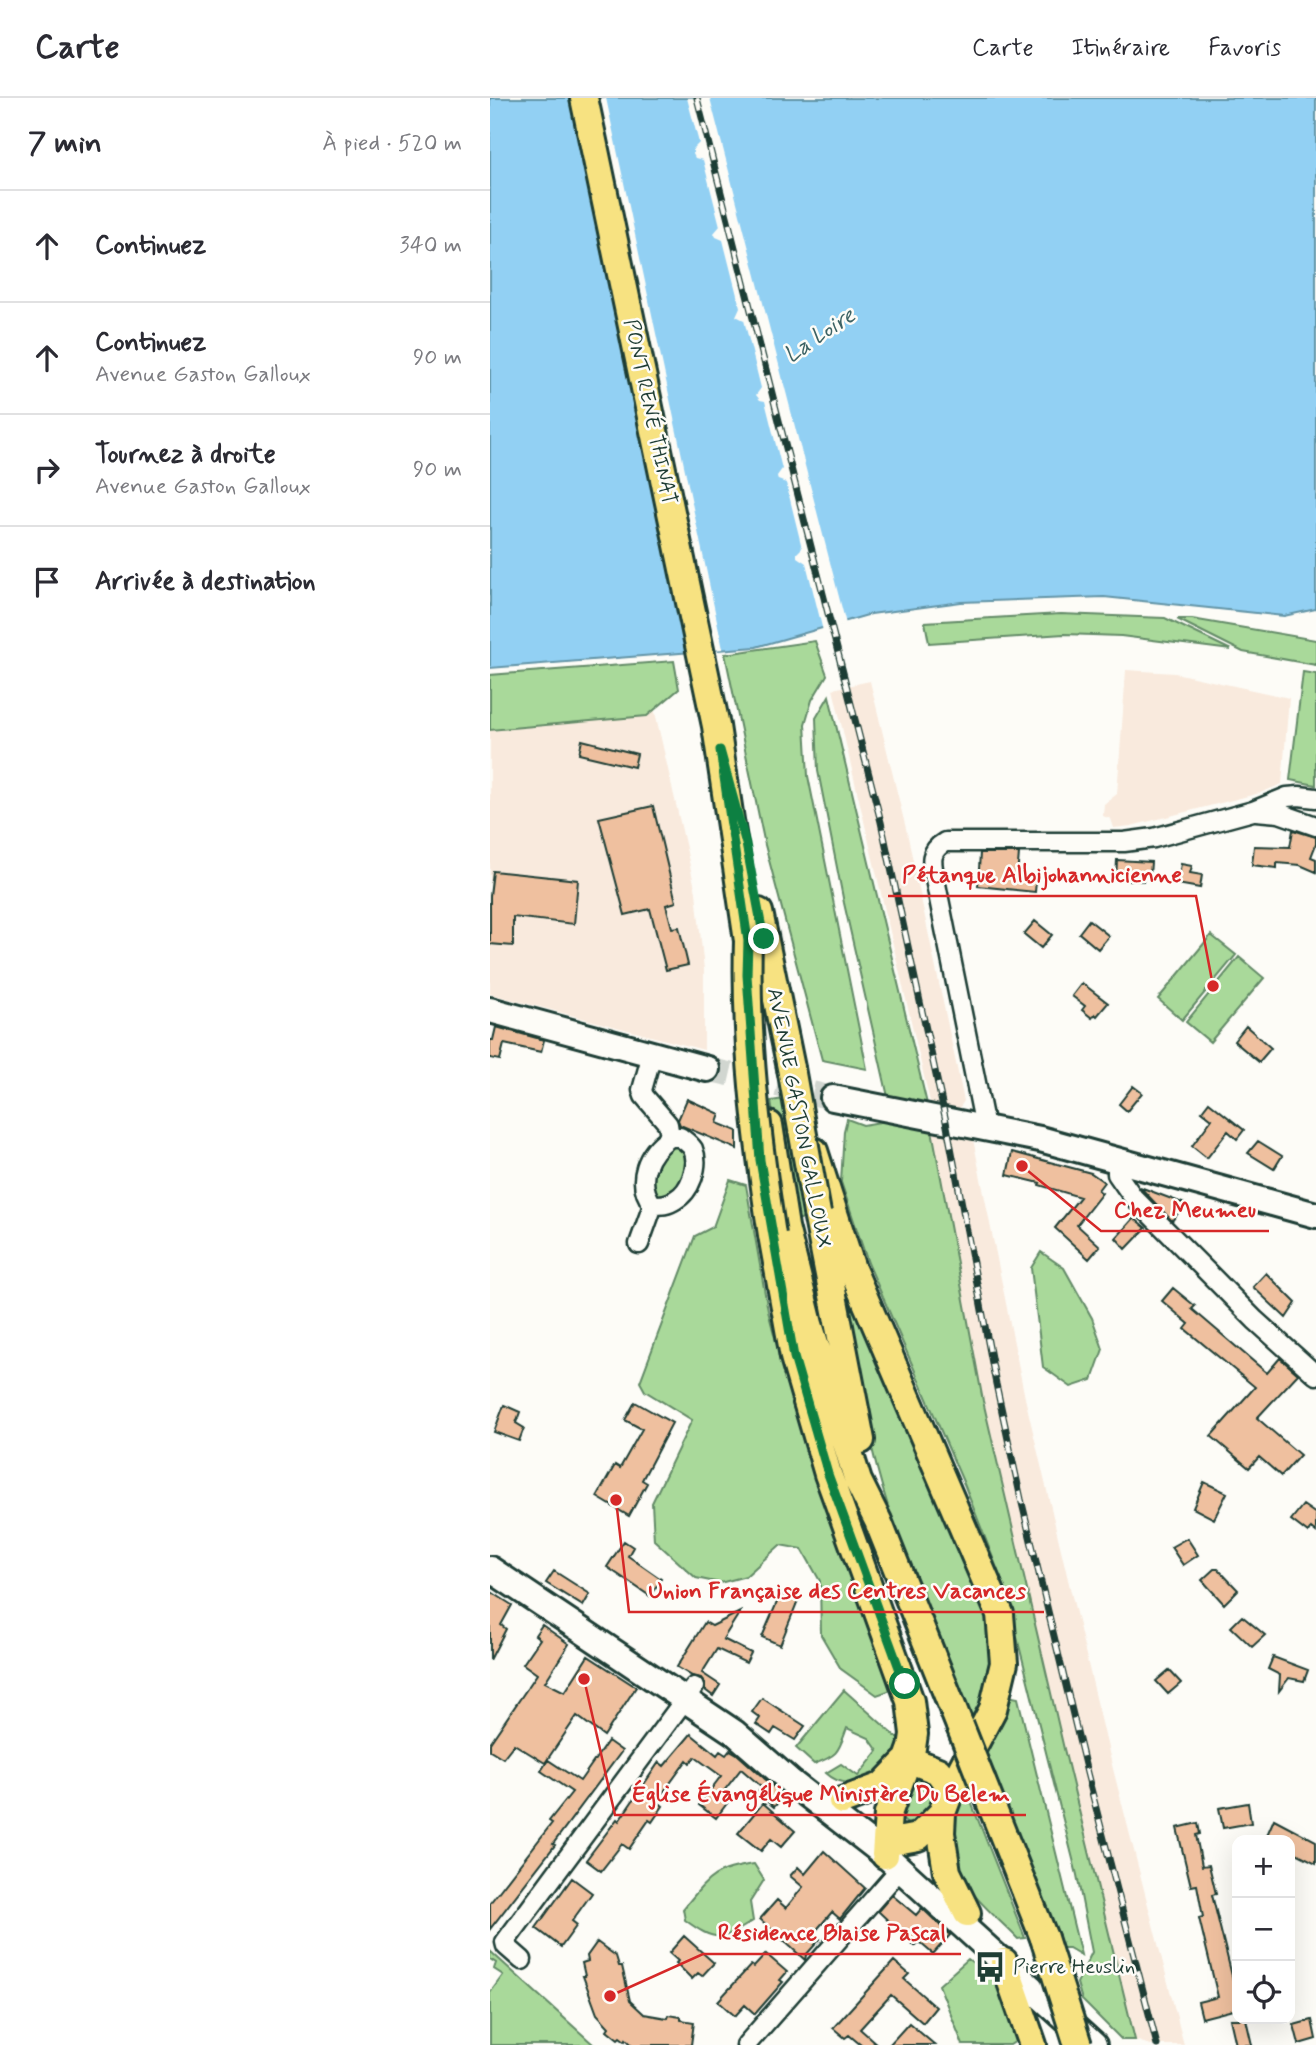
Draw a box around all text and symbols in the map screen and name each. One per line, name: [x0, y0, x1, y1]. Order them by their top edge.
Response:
text: Carte: [35, 26, 120, 70]
text: Carte: [972, 33, 1034, 64]
text: Itinéraire: [1072, 33, 1170, 64]
text: Favoris: [1208, 33, 1281, 64]
text: 7 min: [28, 124, 102, 163]
text: À pied · 520 m: [322, 129, 462, 159]
icon: ahead: [28, 227, 66, 265]
text: Continuez: [95, 229, 206, 263]
text: 340 m: [399, 231, 462, 261]
water label: La Loire: [778, 301, 862, 371]
street label: PONT RENÉ THINAT: [617, 317, 683, 507]
text: Continuez: [95, 326, 206, 360]
icon: ahead: [28, 339, 66, 377]
text: 90 m: [413, 343, 462, 373]
text: Avenue Gaston Galloux: [95, 360, 311, 390]
text: Tournez à droite: [95, 438, 276, 472]
icon: right: [28, 451, 66, 489]
text: 90 m: [413, 455, 462, 485]
text: Avenue Gaston Galloux: [95, 472, 311, 502]
icon: arrive: [28, 563, 66, 601]
text: Arrivée à destination: [95, 565, 316, 599]
callout: Pétanque Albijohannicienne: [888, 852, 1196, 896]
text: Pétanque Albijohannicienne: [902, 861, 1182, 891]
route end: [748, 923, 779, 954]
street label: AVENUE GASTON GALLOUX: [760, 985, 838, 1251]
callout: Chez Meumeu: [1101, 1187, 1269, 1231]
text: Chez Meumeu: [1114, 1196, 1256, 1226]
callout: Union Française des Centres Vacances: [629, 1568, 1044, 1612]
text: Union Française des Centres Vacances: [648, 1577, 1027, 1607]
route start: [889, 1668, 920, 1699]
callout: Église Évangélique Ministère Du Belem: [615, 1771, 1026, 1815]
text: Église Évangélique Ministère Du Belem: [632, 1779, 1010, 1812]
map controls: [1232, 1835, 1295, 2024]
button: +: [1232, 1835, 1295, 1898]
button: −: [1232, 1898, 1295, 1961]
callout: Résidence Blaise Pascal: [703, 1910, 961, 1954]
text: Résidence Blaise Pascal: [718, 1919, 947, 1949]
bus stop icon: Pierre Heuslin: [973, 1950, 1007, 1984]
place label: Pierre Heuslin: [1013, 1953, 1135, 1981]
button: locate: [1232, 1961, 1295, 2024]

